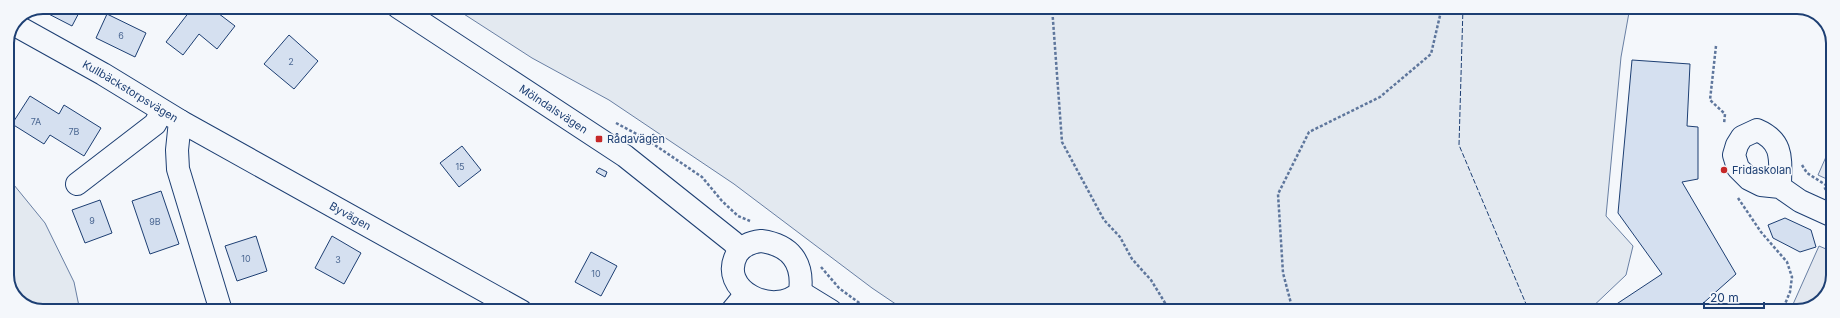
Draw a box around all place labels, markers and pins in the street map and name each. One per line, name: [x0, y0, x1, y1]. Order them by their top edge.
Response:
place label: Rådavägen: [607, 132, 665, 146]
marker: Rådavägen: [594, 134, 604, 144]
place label: Fridaskolan: [1732, 163, 1792, 177]
marker: Fridaskolan: [1719, 165, 1729, 175]

